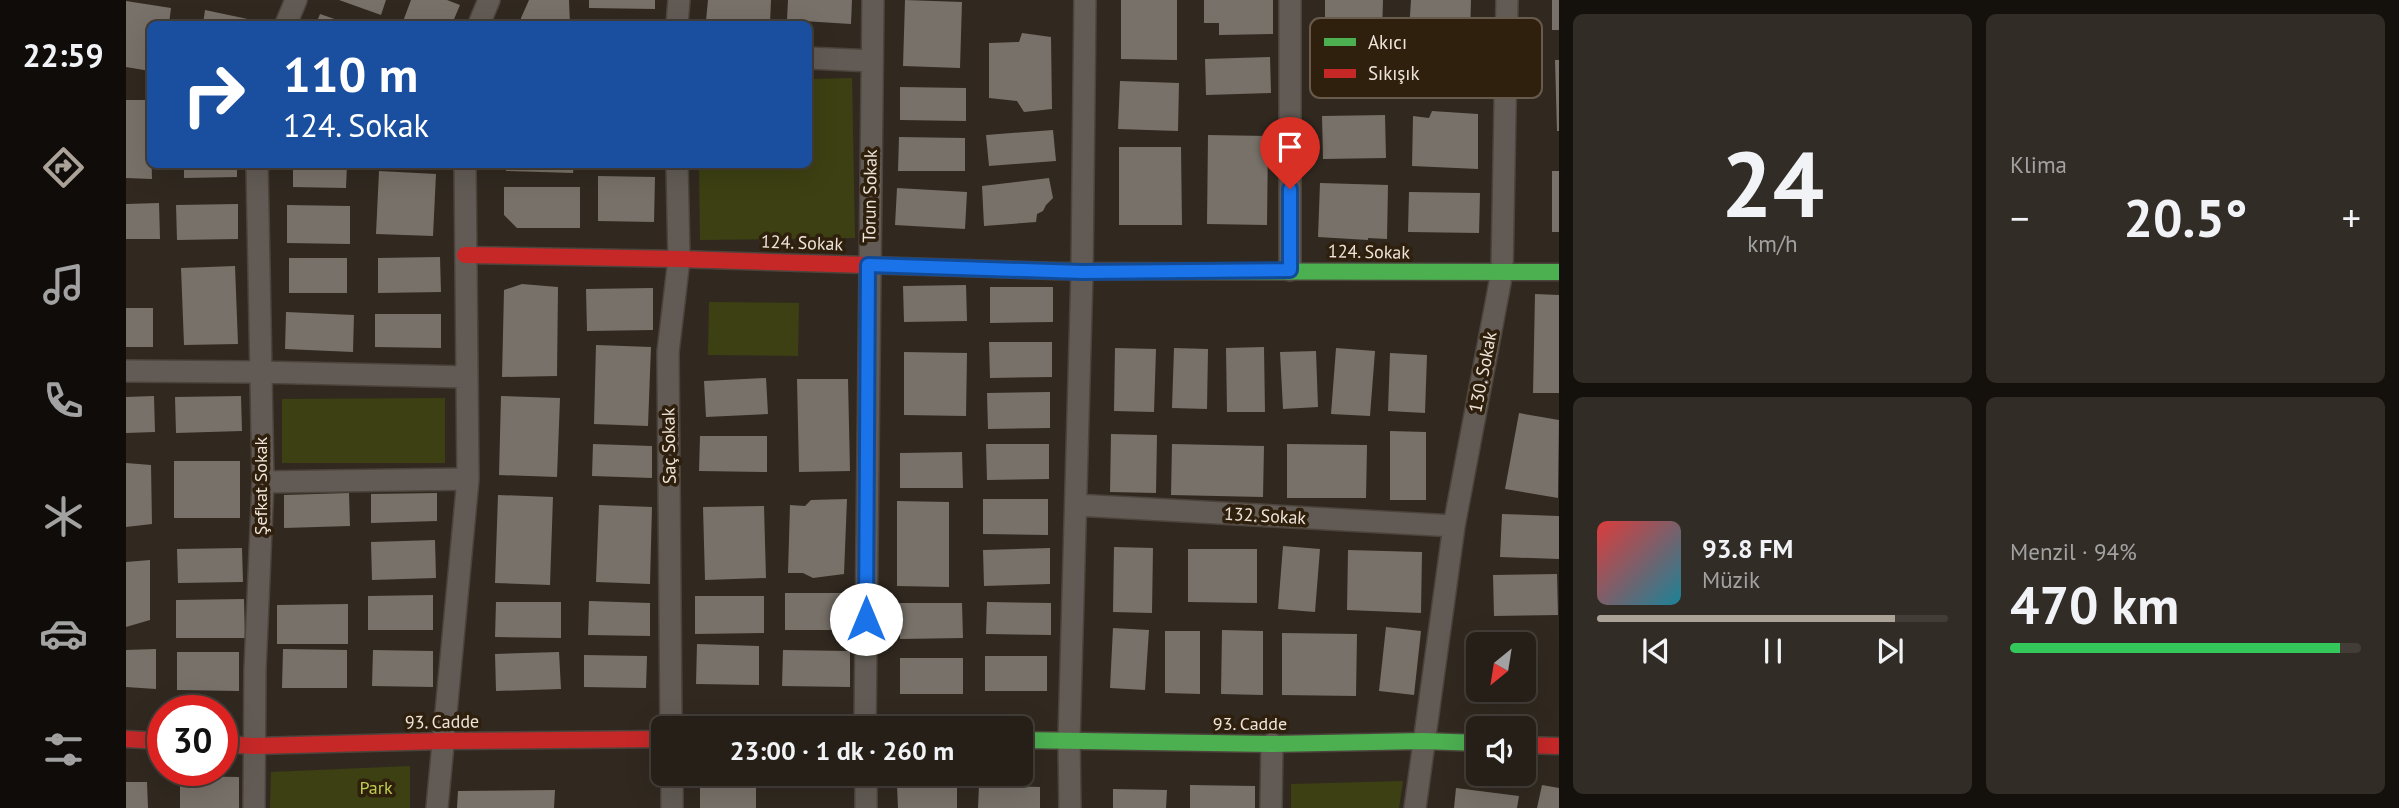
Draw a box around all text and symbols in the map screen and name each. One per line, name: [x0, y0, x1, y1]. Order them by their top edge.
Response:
legend: [1310, 18, 1542, 98]
text: Akıcı: [1368, 30, 1407, 54]
text: 22:59: [22, 34, 104, 76]
text: 110 m: [283, 42, 418, 106]
icon: right: [168, 49, 259, 140]
text: Sıkışık: [1368, 61, 1420, 85]
text: 124. Sokak: [283, 104, 429, 146]
pin: [1260, 117, 1320, 189]
text: 24: [1721, 124, 1824, 242]
icon: arrive: [1271, 128, 1309, 166]
icon: directions: [39, 143, 88, 192]
street label: Torun Sokak: [857, 149, 882, 243]
text: Klima: [2010, 150, 2067, 179]
text: 20.5°: [2124, 184, 2247, 251]
text: −: [2010, 193, 2029, 242]
text: +: [2342, 193, 2361, 242]
text: km/h: [1747, 229, 1798, 258]
street label: 124. Sokak: [761, 230, 844, 255]
street label: 124. Sokak: [1328, 239, 1411, 264]
icon: music: [39, 260, 88, 309]
street label: 130. Sokak: [1463, 329, 1502, 414]
icon: phone: [39, 376, 88, 425]
street label: Saç Sokak: [656, 407, 681, 484]
street label: Şefkat Sokak: [249, 436, 272, 535]
icon: climate: [39, 492, 88, 541]
street label: 132. Sokak: [1223, 502, 1307, 529]
text: 93.8 FM: [1702, 532, 1793, 565]
text: Menzil · 94%: [2010, 537, 2137, 566]
text: Müzik: [1702, 565, 1760, 594]
text: 470 km: [2010, 571, 2179, 638]
position arrow: [829, 582, 903, 656]
icon: car: [39, 609, 88, 658]
north arrow: [1466, 632, 1536, 702]
map controls: [1466, 632, 1536, 786]
icon: previous: [1637, 632, 1675, 670]
icon: pause: [1754, 632, 1792, 670]
icon: next: [1871, 632, 1909, 670]
speed limit sign: 30: [147, 695, 238, 786]
street label: 93. Cadde: [405, 709, 479, 734]
street label: 93. Cadde: [1213, 712, 1287, 735]
button: sound: [1466, 716, 1536, 786]
icon: filters: [39, 725, 88, 774]
text: 23:00 · 1 dk · 260 m: [730, 734, 954, 767]
park label: Park: [359, 776, 393, 799]

